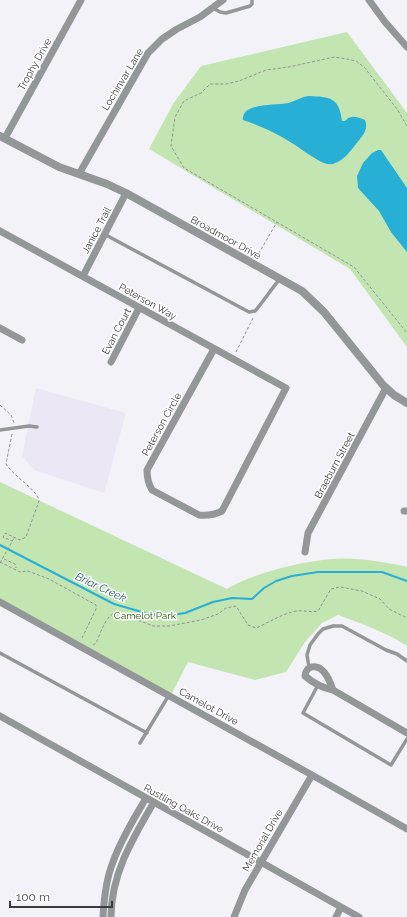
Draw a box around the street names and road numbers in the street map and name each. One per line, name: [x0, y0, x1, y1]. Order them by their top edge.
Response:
street label: Trophy Drive: [16, 36, 53, 92]
street label: Lochinvar Lane: [100, 46, 145, 112]
street label: Janice Trail: [80, 205, 113, 255]
street label: Broadmoor Drive: [189, 214, 263, 261]
street label: Peterson Way: [117, 281, 179, 322]
street label: Evan Court: [100, 306, 133, 356]
street label: Peterson Circle: [140, 391, 183, 458]
street label: Braeburn Street: [312, 430, 357, 500]
street label: Camelot Drive: [177, 686, 240, 727]
street label: Rustling Oaks Drive: [142, 782, 226, 835]
street label: Memorial Drive: [240, 807, 285, 873]

